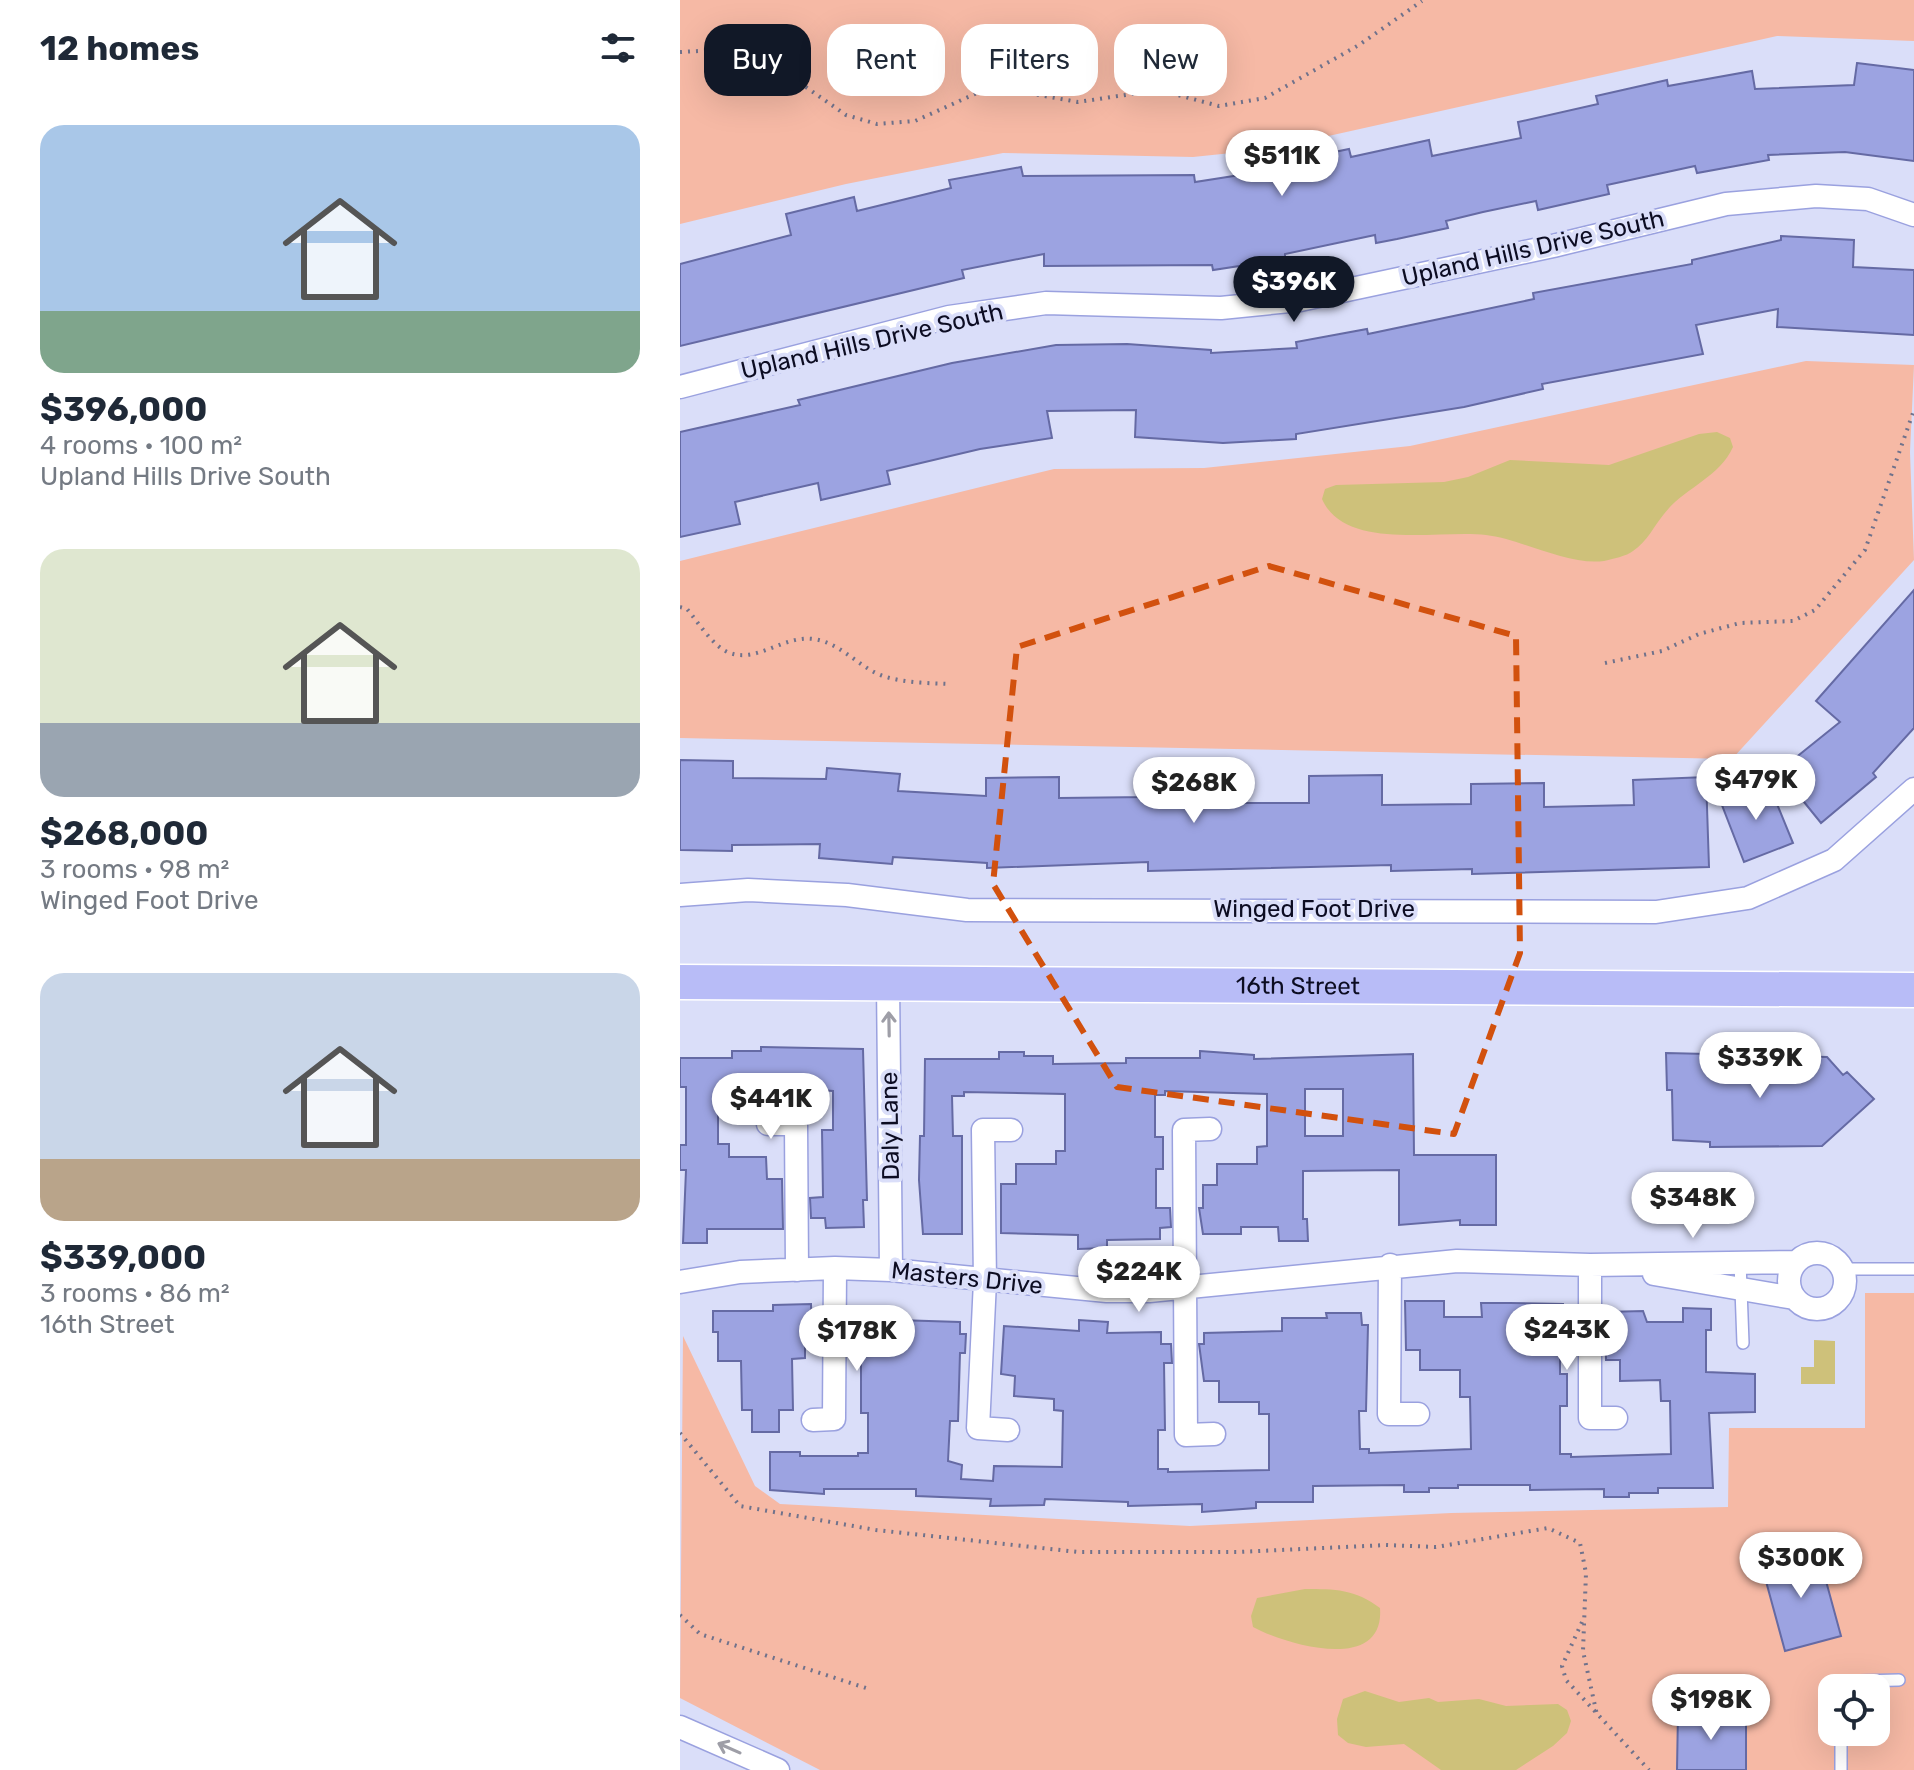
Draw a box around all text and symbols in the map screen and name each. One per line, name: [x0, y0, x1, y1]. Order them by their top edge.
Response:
chip: Buy: [704, 24, 811, 96]
chip: Rent: [827, 24, 945, 96]
chip: Filters: [961, 24, 1098, 96]
chip: New: [1114, 24, 1227, 96]
icon: filters: [596, 26, 640, 70]
text: 12 homes: [40, 28, 199, 69]
pin: $511K: [1226, 130, 1338, 198]
text: $511K: [1243, 140, 1321, 171]
icon: home: [268, 177, 412, 321]
street label: Upland Hills Drive South: [1399, 204, 1667, 292]
pin: $396K: [1238, 256, 1350, 324]
text: $396K: [1251, 266, 1337, 297]
street label: Upland Hills Drive South: [738, 297, 1006, 385]
text: $396,000: [40, 389, 207, 430]
text: 4 rooms · 100 m²: [40, 430, 242, 461]
text: Upland Hills Drive South: [40, 461, 331, 492]
icon: home: [268, 601, 412, 745]
pin: $479K: [1700, 754, 1812, 822]
pin: $268K: [1138, 757, 1250, 825]
text: $479K: [1714, 764, 1798, 795]
text: $268K: [1151, 767, 1237, 798]
text: $268,000: [40, 813, 208, 854]
text: 3 rooms · 98 m²: [40, 854, 229, 885]
text: Winged Foot Drive: [40, 885, 259, 916]
street label: Winged Foot Drive: [1213, 895, 1415, 923]
street label: 16th Street: [1236, 972, 1360, 1000]
one-way arrow: [881, 1011, 896, 1038]
icon: home: [268, 1025, 412, 1169]
pin: $339K: [1704, 1032, 1816, 1100]
text: $339K: [1717, 1042, 1803, 1073]
street label: Daly Lane: [875, 1071, 905, 1181]
pin: $441K: [715, 1073, 827, 1141]
text: $441K: [730, 1083, 812, 1114]
pin: $348K: [1637, 1172, 1749, 1240]
text: $348K: [1649, 1182, 1737, 1213]
text: $339,000: [40, 1237, 206, 1278]
pin: $224K: [1083, 1246, 1195, 1314]
street label: Masters Drive: [890, 1256, 1044, 1300]
text: $224K: [1096, 1256, 1182, 1287]
text: 3 rooms · 86 m²: [40, 1278, 230, 1309]
pin: $243K: [1511, 1304, 1623, 1372]
pin: $178K: [801, 1305, 913, 1373]
text: 16th Street: [40, 1309, 174, 1340]
text: $243K: [1524, 1314, 1610, 1345]
text: $178K: [817, 1315, 897, 1346]
pin: $300K: [1745, 1532, 1857, 1600]
text: $300K: [1757, 1542, 1845, 1573]
pin: $198K: [1655, 1674, 1767, 1742]
map controls: [1818, 1674, 1890, 1746]
button: locate: [1818, 1674, 1890, 1746]
text: $198K: [1670, 1684, 1752, 1715]
one-way arrow: [717, 1740, 742, 1755]

